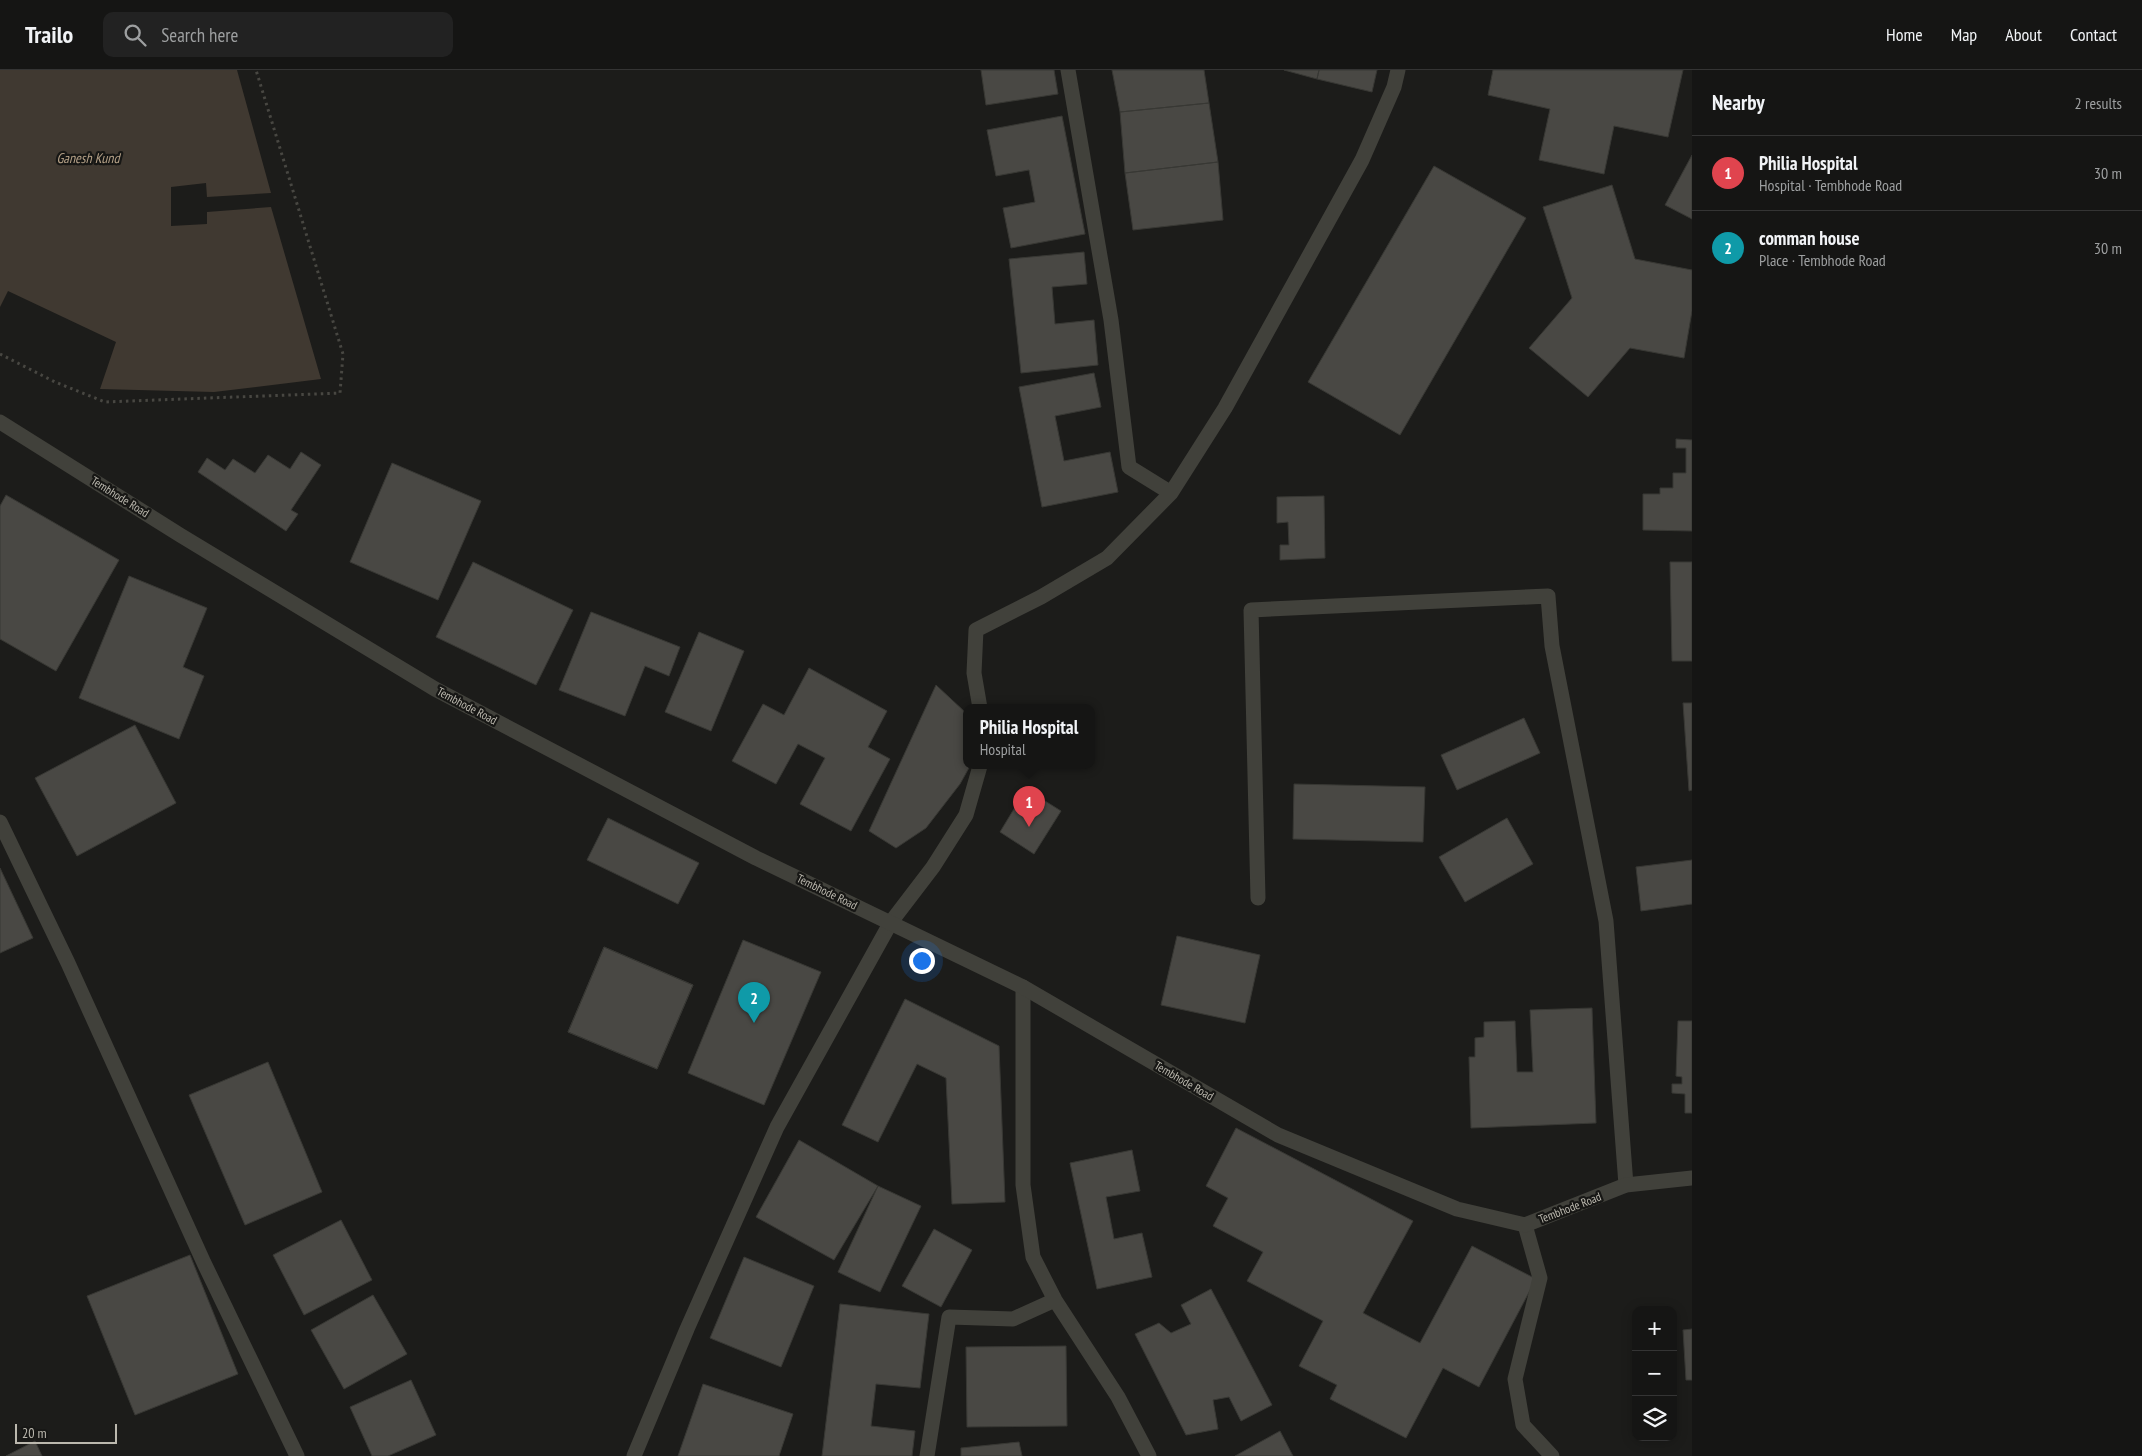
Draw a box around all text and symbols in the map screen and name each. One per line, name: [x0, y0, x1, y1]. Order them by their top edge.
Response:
search box: [103, 12, 453, 57]
text: Trailo: [25, 19, 73, 50]
icon: search: [121, 21, 149, 49]
text: Search here: [161, 23, 238, 47]
text: Home: [1886, 23, 1923, 46]
text: Map: [1951, 23, 1977, 46]
text: About: [2005, 23, 2042, 46]
text: Contact: [2070, 23, 2117, 46]
text: Nearby: [1712, 89, 1765, 116]
text: 2 results: [2075, 93, 2122, 113]
water label: Ganesh Kund: [56, 149, 122, 167]
text: Philia Hospital: [1759, 151, 1858, 175]
text: 1: [1724, 163, 1732, 183]
text: 30 m: [2094, 163, 2122, 183]
text: Hospital · Tembhode Road: [1759, 175, 1902, 195]
text: comman house: [1759, 226, 1860, 250]
text: 2: [1724, 238, 1732, 258]
text: 30 m: [2094, 238, 2122, 258]
text: Place · Tembhode Road: [1759, 250, 1886, 270]
street label: Tembhode Road: [88, 473, 152, 520]
street label: Tembhode Road: [435, 684, 500, 728]
popup: [963, 704, 1095, 769]
text: Philia Hospital: [980, 715, 1078, 739]
text: Hospital: [980, 739, 1026, 759]
pin: 1: [1013, 786, 1045, 827]
street label: Tembhode Road: [794, 870, 860, 913]
your location: [909, 948, 935, 974]
pin: 2: [738, 982, 770, 1023]
street label: Tembhode Road: [1152, 1058, 1216, 1103]
street label: Tembhode Road: [1536, 1189, 1603, 1226]
map controls: [1632, 1306, 1677, 1441]
button: +: [1632, 1306, 1677, 1351]
button: −: [1632, 1351, 1677, 1396]
button: layers: [1632, 1396, 1677, 1441]
scale bar: [15, 1421, 118, 1444]
text: 20 m: [22, 1424, 47, 1442]

